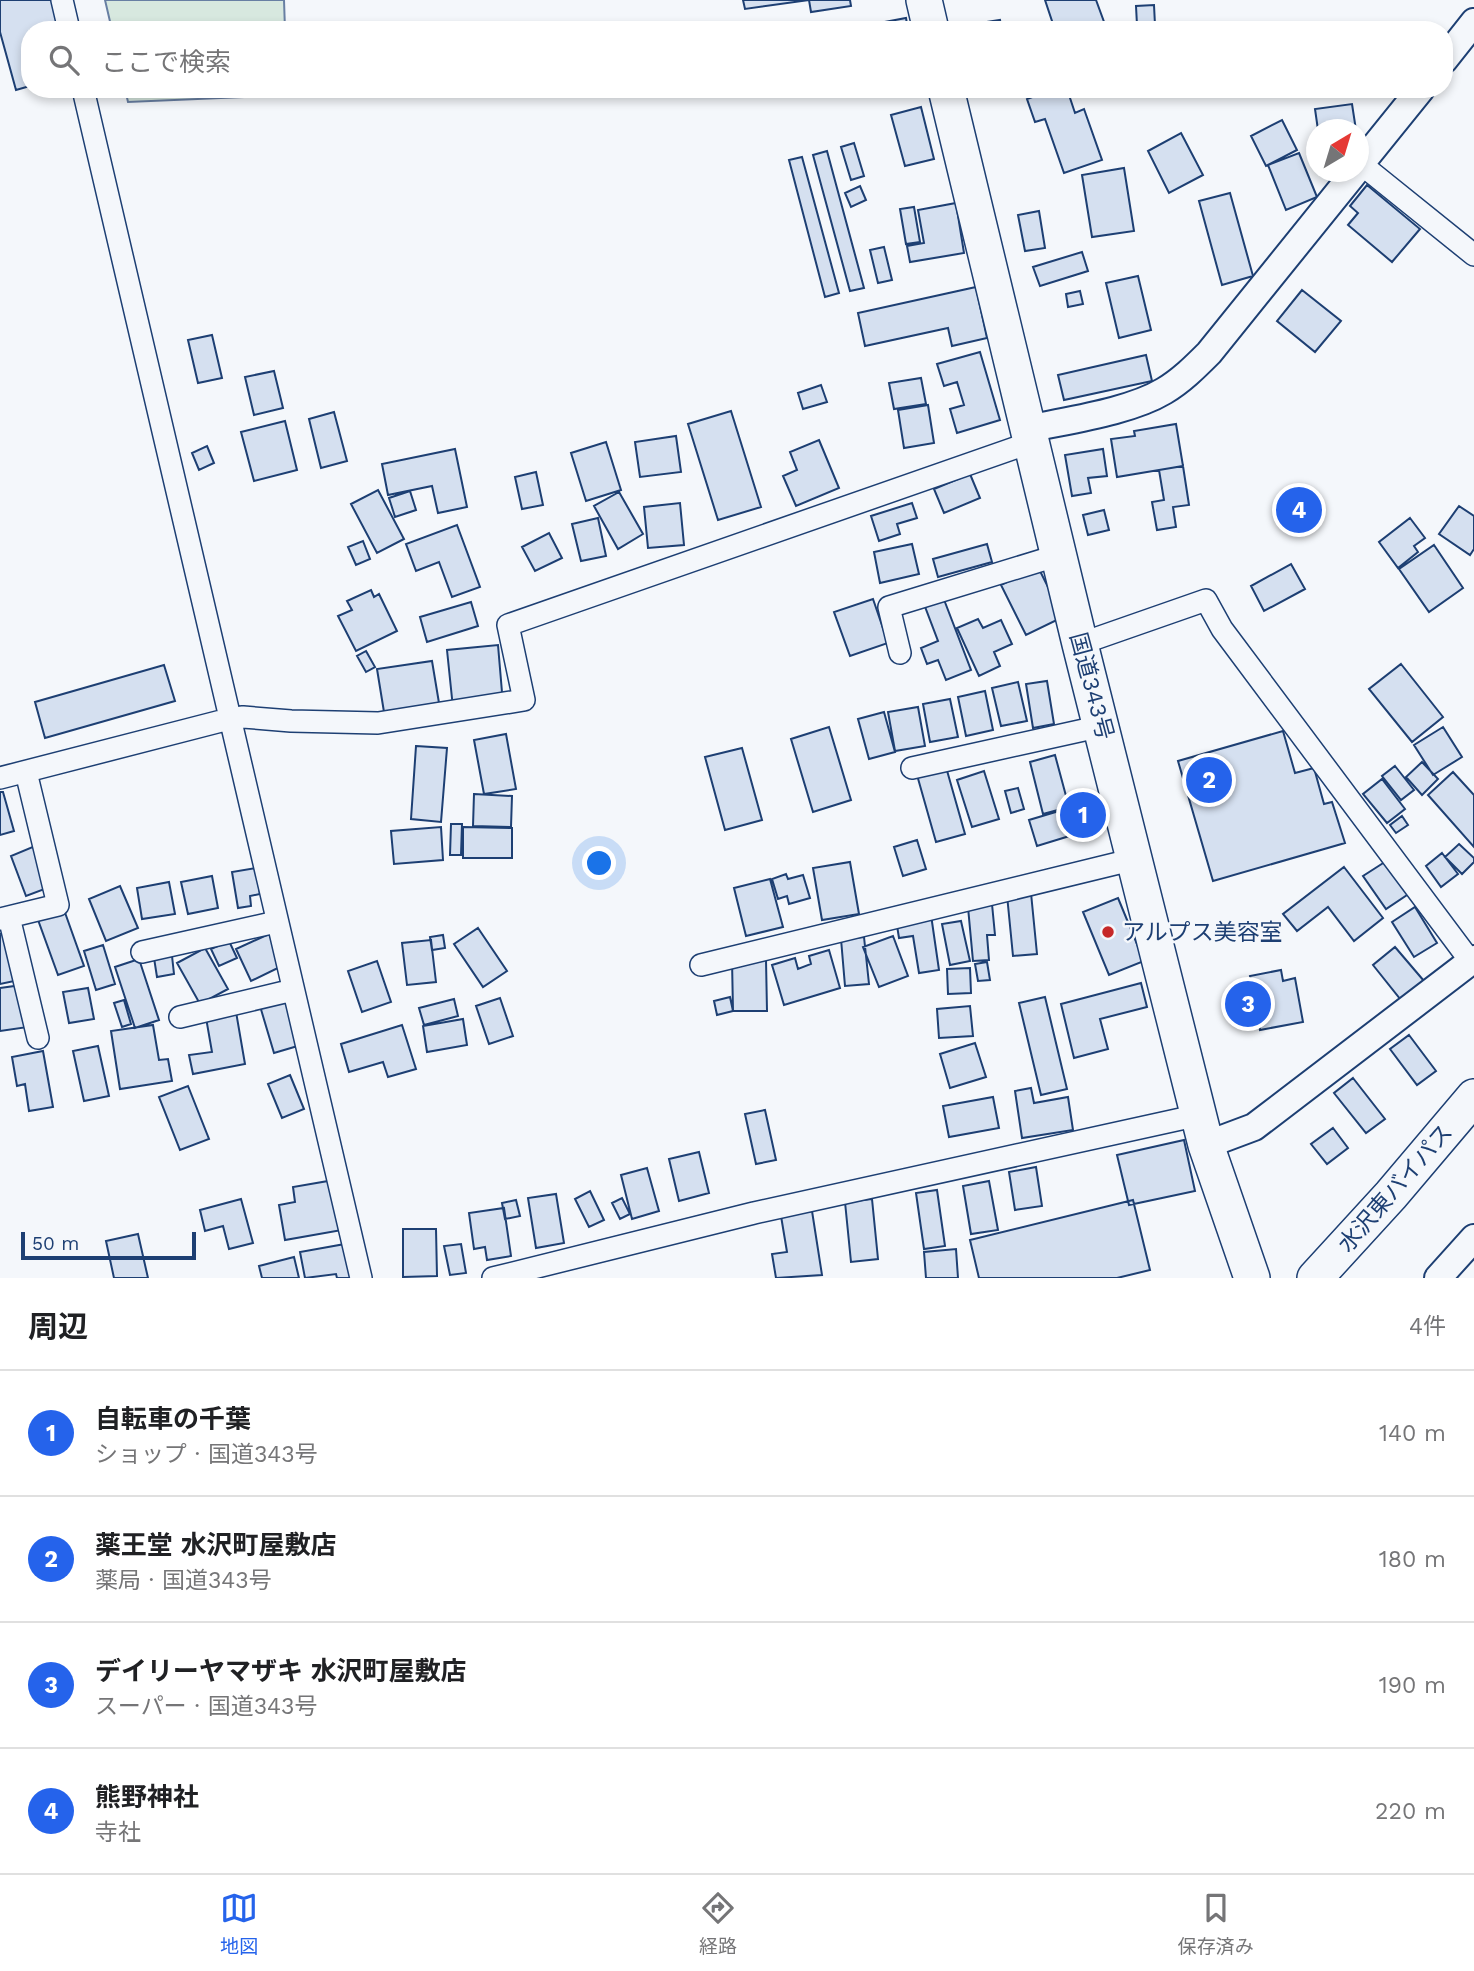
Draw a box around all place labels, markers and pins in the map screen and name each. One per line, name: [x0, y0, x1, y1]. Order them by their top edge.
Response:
pin: 4: [1276, 484, 1322, 536]
pin: 2: [1186, 754, 1232, 806]
pin: 1: [1060, 789, 1106, 841]
place label: アルプス美容室: [1122, 919, 1283, 946]
marker: アルプス美容室: [1100, 924, 1116, 940]
pin: 3: [1225, 978, 1271, 1030]

